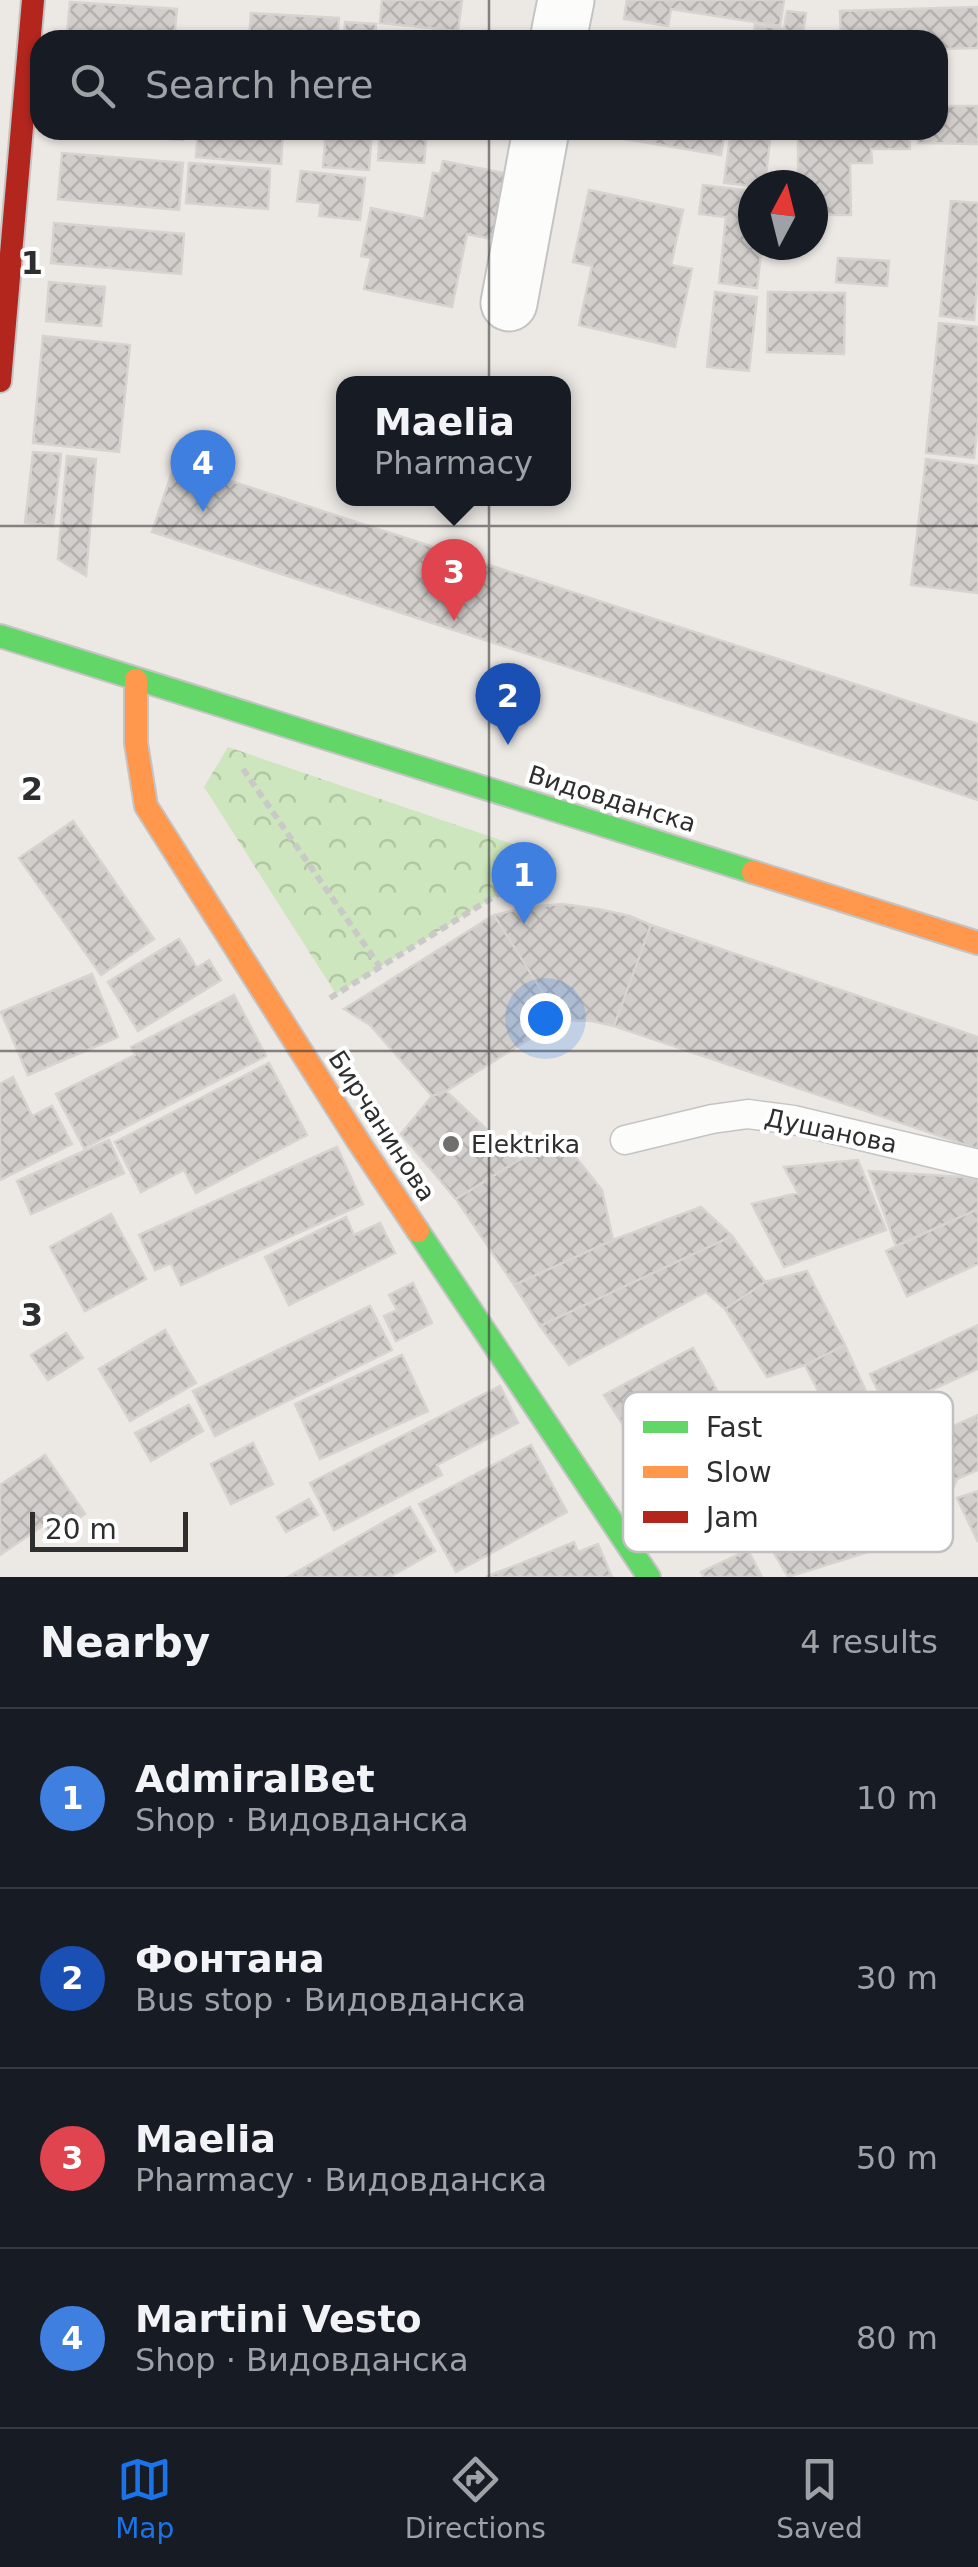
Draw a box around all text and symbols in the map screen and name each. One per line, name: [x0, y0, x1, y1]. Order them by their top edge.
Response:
search box: [30, 30, 948, 140]
icon: search: [65, 58, 120, 113]
text: Search here: [145, 63, 373, 107]
north arrow: [738, 170, 828, 260]
text: 1: [21, 244, 43, 282]
popup: [336, 376, 571, 506]
text: Maelia: [374, 400, 515, 444]
pin: 4: [170, 430, 236, 512]
text: Pharmacy: [374, 444, 533, 482]
pin: 3: [422, 538, 486, 621]
pin: 2: [476, 662, 540, 745]
street label: Видовданска: [525, 760, 699, 838]
text: 2: [21, 770, 43, 808]
pin: 1: [492, 842, 556, 924]
your location: [520, 993, 571, 1044]
street label: Бирчанинова: [323, 1045, 441, 1207]
street label: Душанова: [762, 1103, 900, 1159]
place label: Elektrika: [471, 1130, 580, 1159]
marker: Elektrika: [440, 1133, 462, 1155]
text: 3: [21, 1296, 43, 1334]
legend: [623, 1392, 953, 1552]
text: Fast: [706, 1411, 762, 1444]
text: Slow: [706, 1456, 772, 1489]
text: Jam: [704, 1501, 759, 1534]
scale bar: [30, 1507, 188, 1552]
text: 20 m: [45, 1513, 117, 1546]
text: Nearby: [40, 1618, 210, 1667]
text: 4 results: [800, 1623, 938, 1661]
text: AdmiralBet: [135, 1757, 375, 1801]
text: 1: [61, 1779, 84, 1817]
text: 10 m: [856, 1779, 938, 1817]
text: Shop · Видовданска: [135, 1801, 469, 1839]
text: Фонтана: [135, 1937, 325, 1981]
text: 2: [61, 1959, 84, 1997]
text: 30 m: [856, 1959, 938, 1997]
text: Bus stop · Видовданска: [135, 1981, 526, 2019]
text: Maelia: [135, 2117, 276, 2161]
text: 3: [61, 2139, 84, 2177]
text: 50 m: [856, 2139, 938, 2177]
text: Pharmacy · Видовданска: [135, 2161, 547, 2199]
text: Martini Vesto: [135, 2297, 422, 2341]
text: 4: [61, 2319, 84, 2357]
text: 80 m: [856, 2319, 938, 2357]
text: Shop · Видовданска: [135, 2341, 469, 2379]
tab: Map: [115, 2452, 174, 2545]
tab: Directions: [405, 2452, 546, 2545]
tab: Saved: [776, 2452, 863, 2545]

